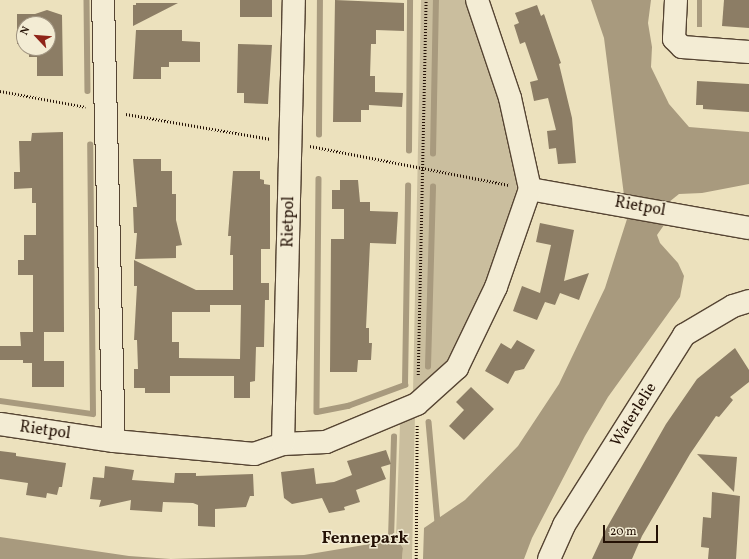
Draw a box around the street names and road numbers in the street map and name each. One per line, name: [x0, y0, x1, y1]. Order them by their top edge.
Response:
street label: Rietpol: [613, 193, 667, 221]
street label: Rietpol: [279, 196, 299, 248]
street label: Waterlelie: [607, 379, 661, 451]
street label: Rietpol: [18, 418, 72, 444]

